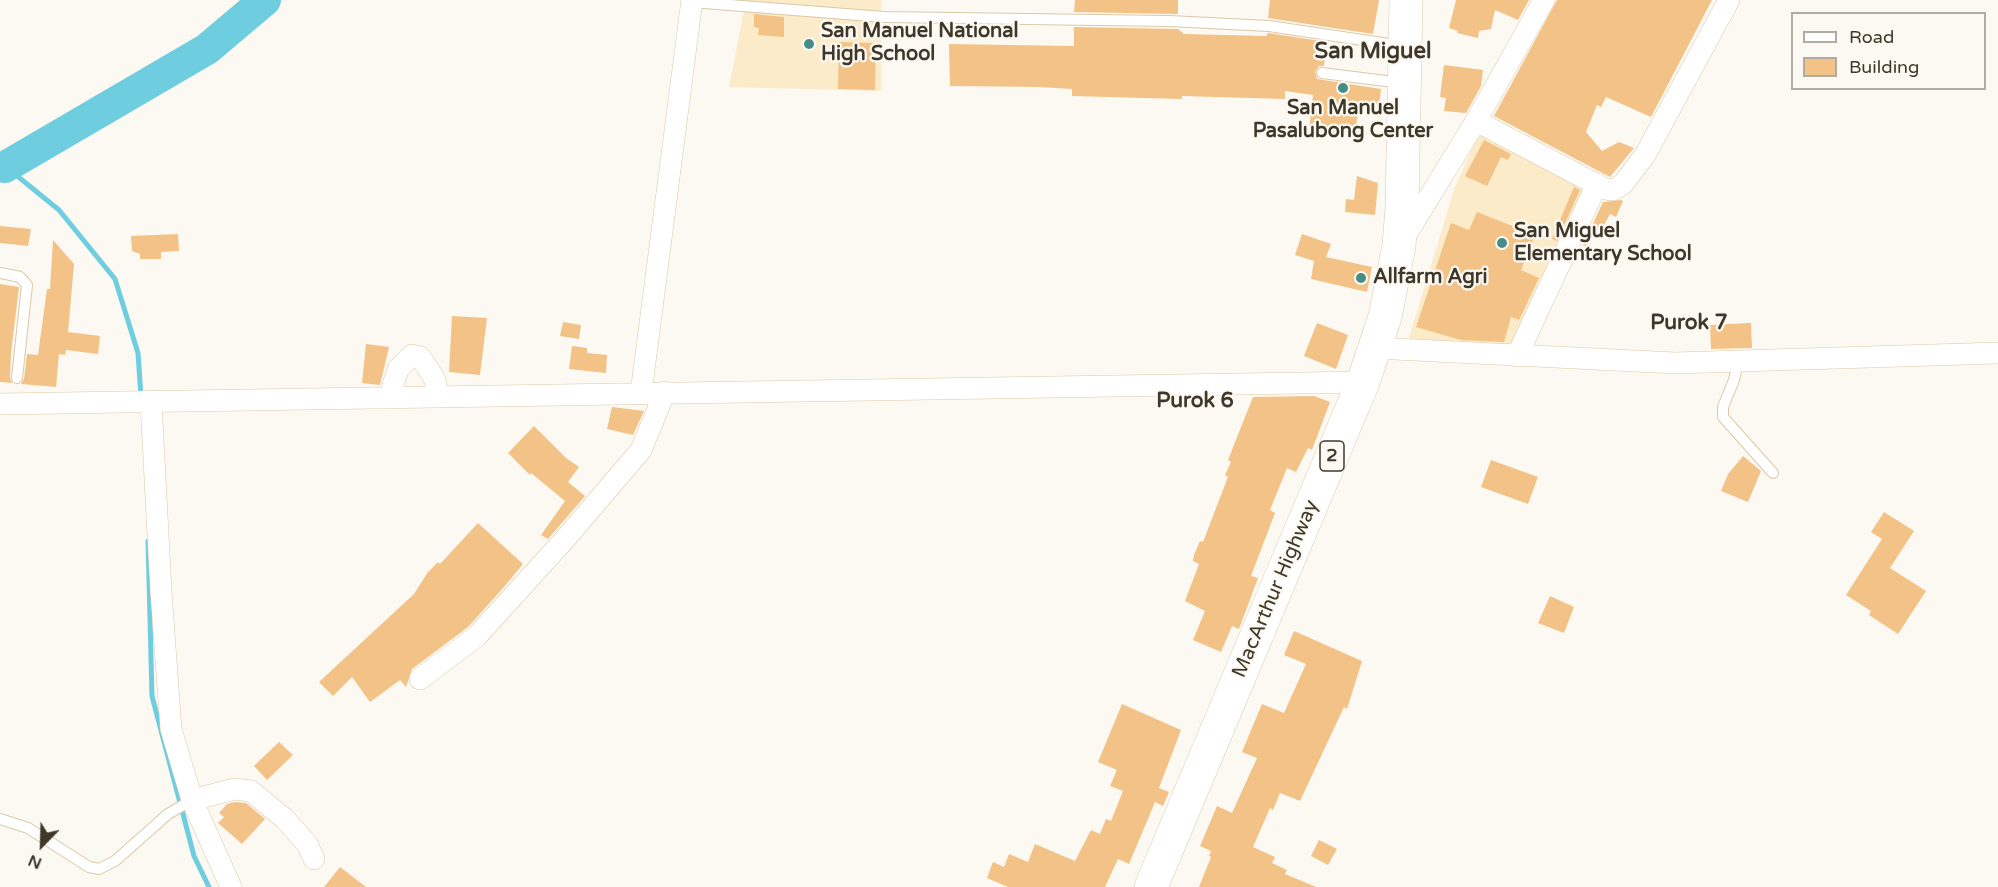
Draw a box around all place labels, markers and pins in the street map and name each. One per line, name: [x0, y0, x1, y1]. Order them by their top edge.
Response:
place label: San Manuel National High School: [821, 20, 1019, 67]
marker: San Manuel National High School: [802, 37, 816, 51]
marker: San Manuel Pasalubong Center: [1336, 81, 1350, 95]
place label: San Manuel Pasalubong Center: [1253, 97, 1433, 144]
place label: San Miguel Elementary School: [1514, 220, 1692, 267]
marker: San Miguel Elementary School: [1495, 236, 1509, 250]
place label: Allfarm Agri: [1373, 266, 1487, 290]
marker: Allfarm Agri: [1354, 271, 1368, 285]

